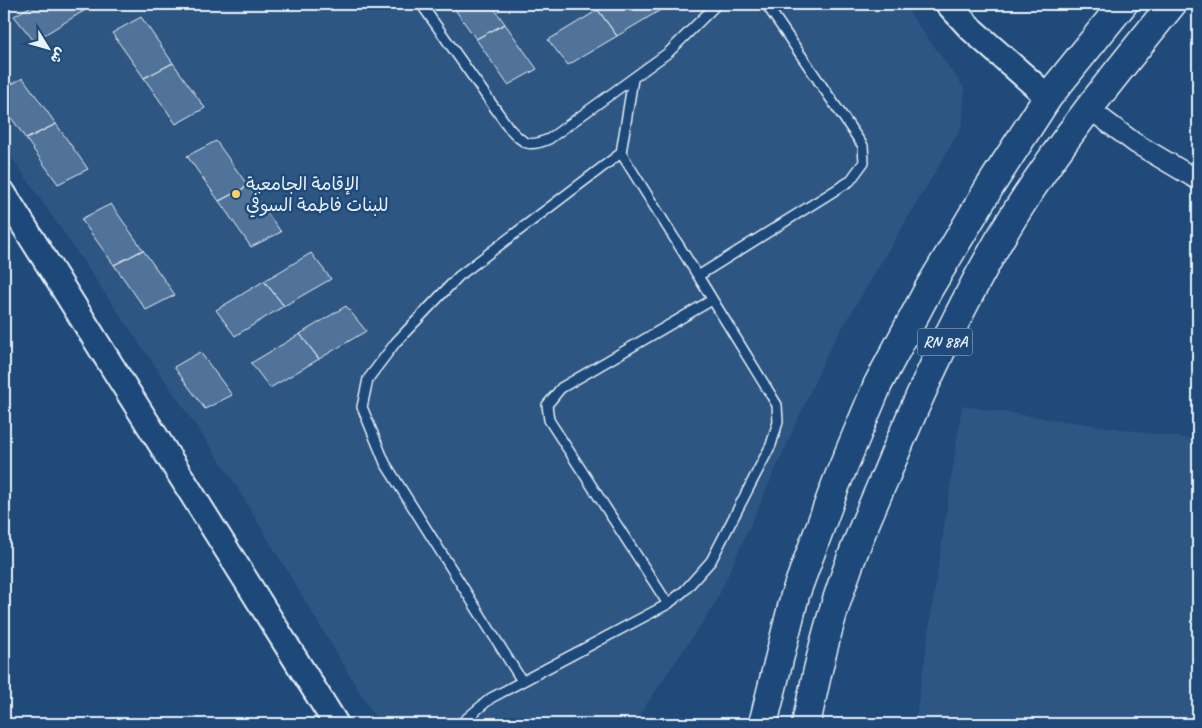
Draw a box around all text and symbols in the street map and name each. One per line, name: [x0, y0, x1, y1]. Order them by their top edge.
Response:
north arrow: [22, 22, 72, 72]
text: ش: [47, 44, 69, 67]
place label: الإقامة الجامعية للبنات فاطمة السوفي: [246, 173, 389, 218]
marker: الإقامة الجامعية للبنات فاطمة السوفي: [230, 188, 242, 200]
road number: RN 88A: [918, 328, 972, 356]

